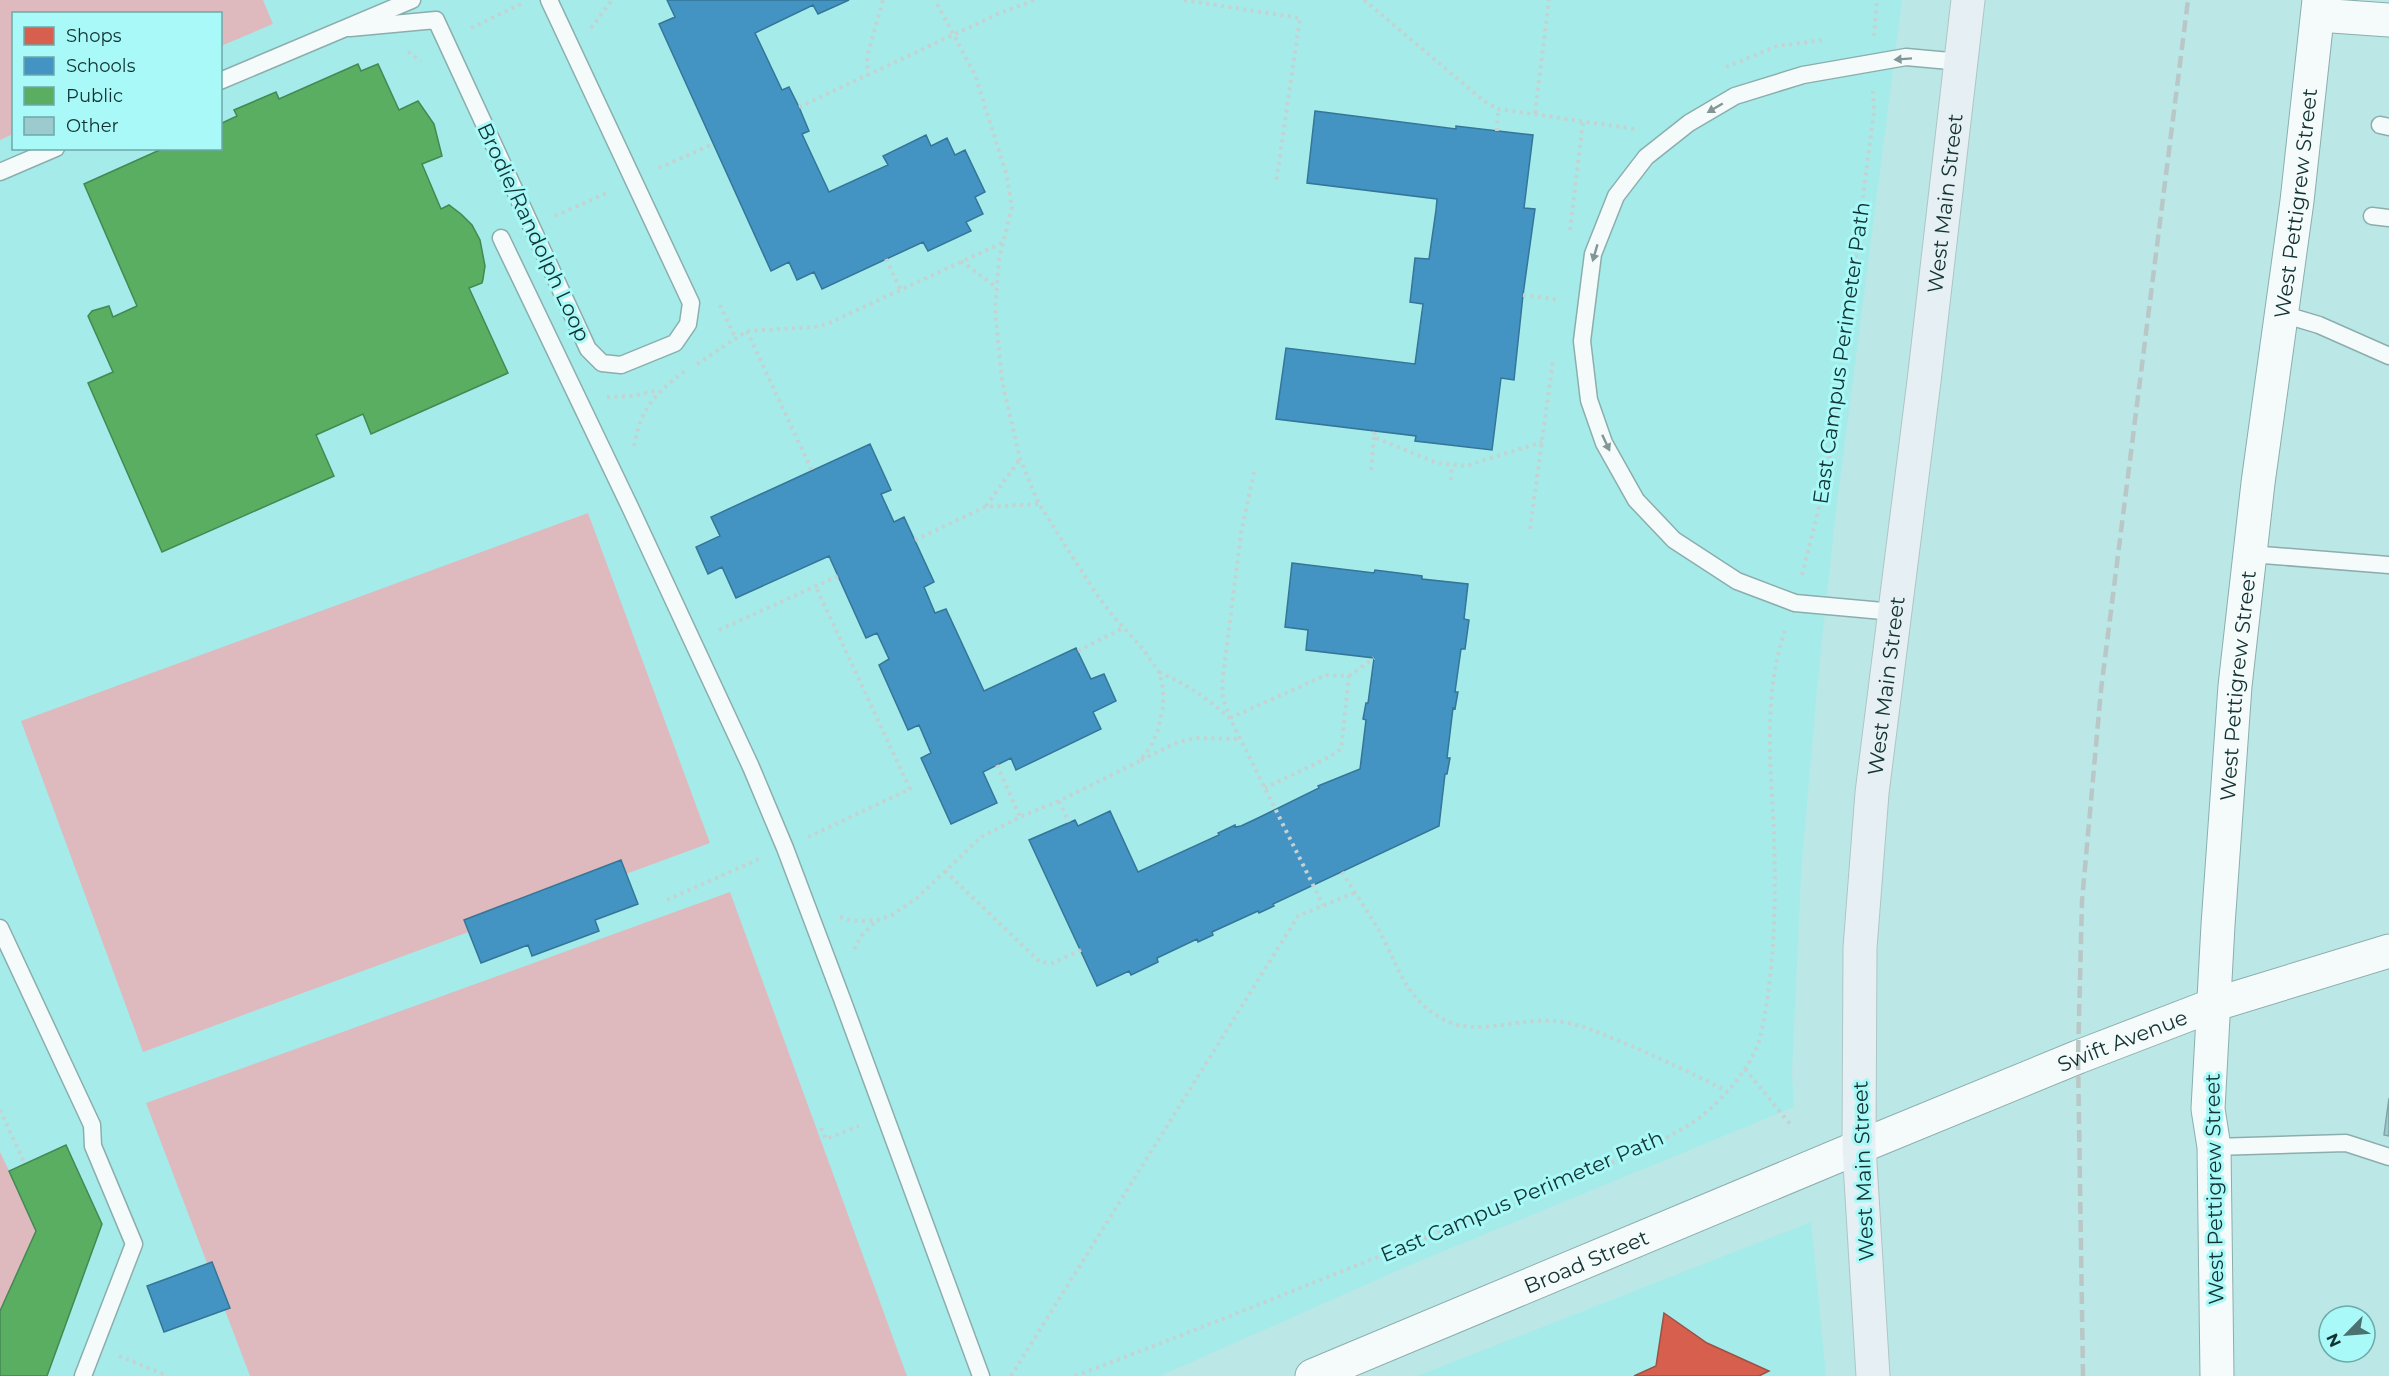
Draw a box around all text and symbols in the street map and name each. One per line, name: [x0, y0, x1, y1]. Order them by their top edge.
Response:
legend: [12, 12, 222, 150]
text: Shops: [66, 25, 122, 47]
one-way arrow: [1893, 54, 1912, 63]
text: Schools: [66, 55, 136, 77]
text: Public: [66, 85, 123, 107]
street label: West Pettigrew Street: [2268, 87, 2322, 320]
one-way arrow: [1707, 103, 1724, 113]
street label: West Main Street: [1922, 112, 1967, 294]
text: Other: [66, 115, 119, 137]
street label: Brodie/Randolph Loop: [472, 119, 596, 345]
street label: East Campus Perimeter Path: [1807, 200, 1875, 506]
one-way arrow: [1590, 244, 1599, 262]
one-way arrow: [1601, 435, 1610, 452]
street label: West Pettigrew Street: [2214, 569, 2261, 802]
street label: West Main Street: [1862, 595, 1909, 777]
street label: Swift Avenue: [2053, 1004, 2191, 1077]
street label: West Pettigrew Street: [2199, 1073, 2229, 1305]
street label: West Main Street: [1847, 1080, 1879, 1262]
street label: East Campus Perimeter Path: [1377, 1125, 1667, 1267]
street label: Broad Street: [1520, 1224, 1652, 1298]
north arrow: [2317, 1304, 2377, 1364]
text: N: [2323, 1330, 2345, 1350]

